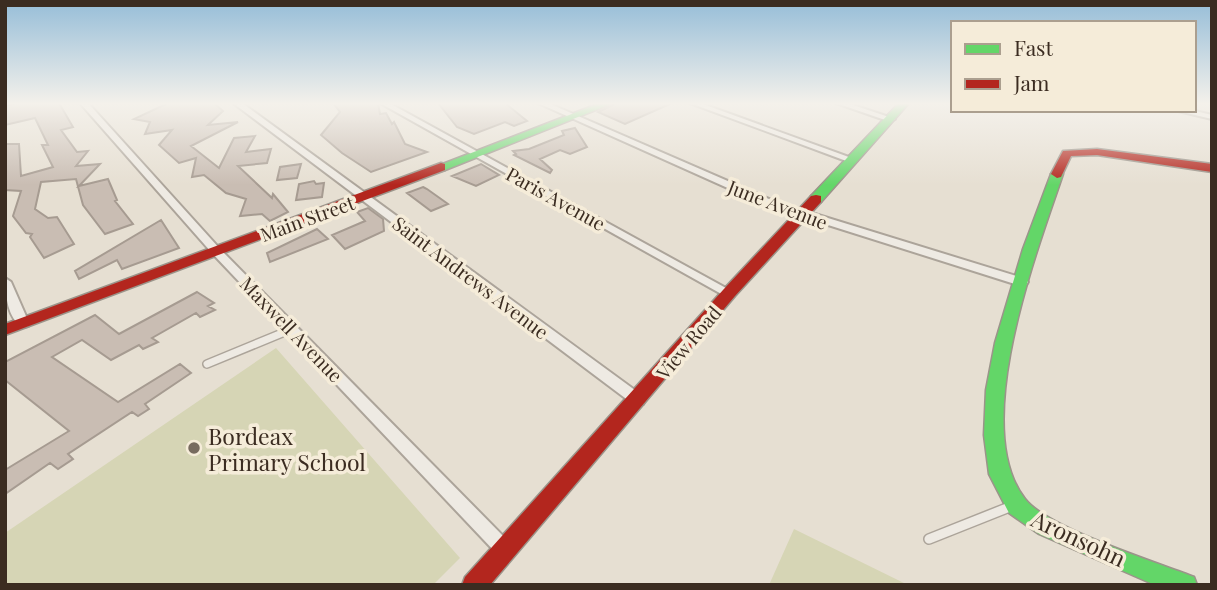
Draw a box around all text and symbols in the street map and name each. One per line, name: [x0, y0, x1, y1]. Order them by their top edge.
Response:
legend: [951, 21, 1196, 112]
text: Fast: [1014, 33, 1053, 61]
text: Jam: [1013, 68, 1050, 96]
street label: Paris Avenue: [502, 160, 610, 236]
street label: June Avenue: [724, 173, 832, 235]
street label: Main Street: [256, 189, 358, 247]
street label: Saint Andrews Avenue: [388, 210, 554, 344]
street label: Maxwell Avenue: [235, 271, 349, 387]
street label: View Road: [649, 300, 726, 385]
place label: Bordeax Primary School: [208, 420, 366, 477]
marker: Bordeax Primary School: [186, 440, 202, 456]
street label: Aronsohn: [1026, 502, 1131, 573]

